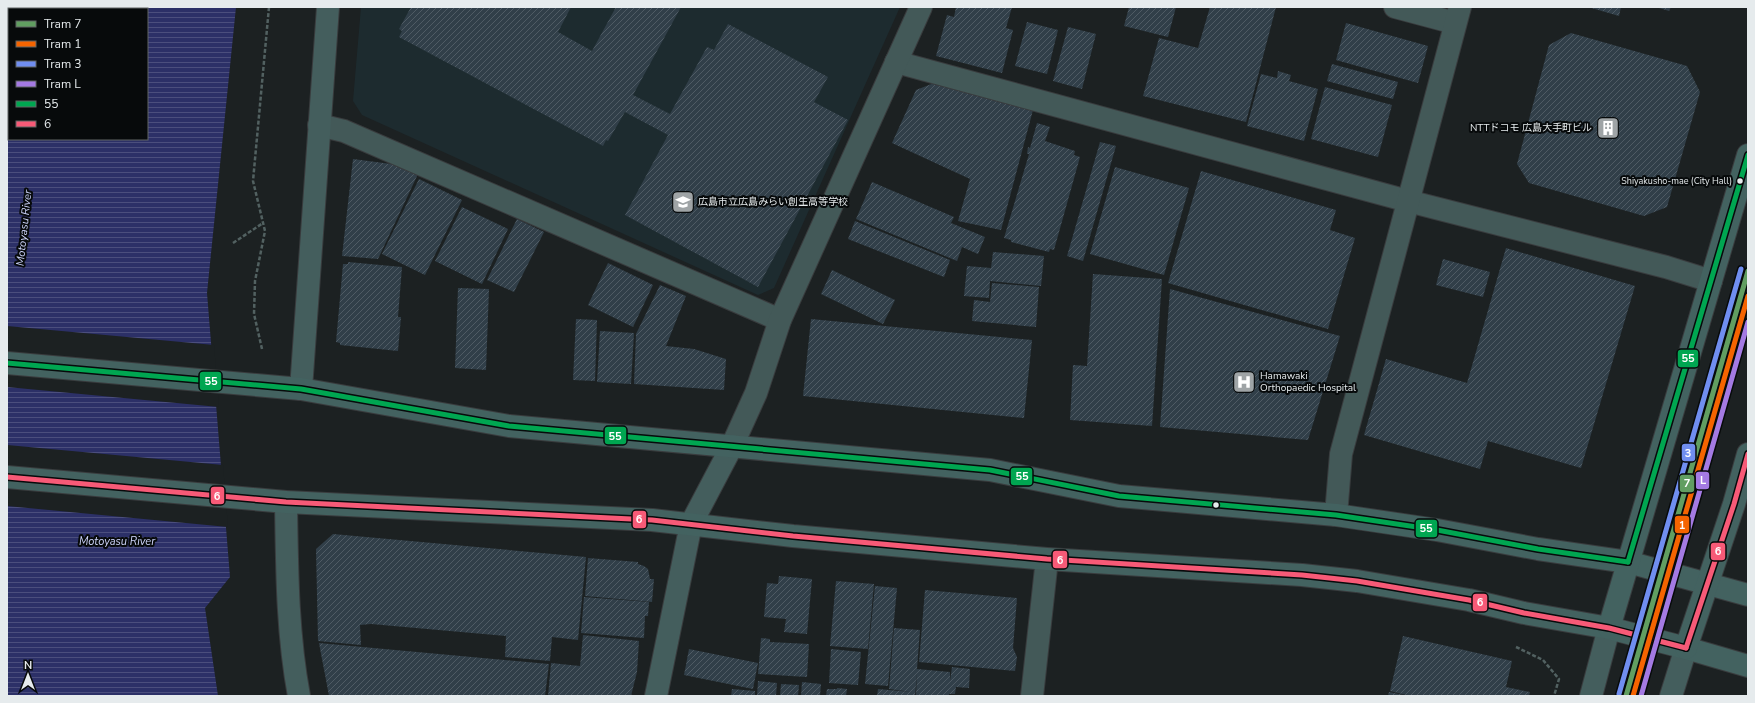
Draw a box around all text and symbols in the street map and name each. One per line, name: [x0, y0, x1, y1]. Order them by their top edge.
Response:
legend: [8, 8, 148, 140]
text: Tram 7: [44, 16, 81, 32]
text: Tram 1: [44, 36, 81, 52]
text: Tram 3: [44, 56, 81, 72]
text: Tram L: [44, 76, 81, 92]
text: 55: [44, 96, 58, 112]
building icon: NTTドコモ 広島大手町ビル: [1595, 115, 1621, 141]
text: 6: [44, 116, 51, 132]
place label: NTTドコモ 広島大手町ビル: [1470, 121, 1592, 135]
place label: Shiyakusho-mae (City Hall): [1621, 175, 1732, 187]
marker: Shiyakusho-mae (City Hall): [1735, 176, 1745, 186]
water label: Motoyasu River: [13, 188, 36, 267]
school or university icon: 広島市立広島みらい創生高等学校: [670, 189, 696, 215]
place label: 広島市立広島みらい創生高等学校: [698, 195, 848, 209]
line badge: 55: [1677, 349, 1699, 368]
text: 55: [1681, 351, 1695, 366]
hospital icon: Hamawaki Orthopaedic Hospital: [1231, 369, 1257, 395]
place label: Hamawaki Orthopaedic Hospital: [1260, 369, 1356, 395]
line badge: 55: [199, 371, 222, 391]
text: 55: [204, 374, 218, 389]
line badge: 55: [604, 426, 627, 445]
text: 55: [608, 429, 622, 444]
line badge: 3: [1681, 443, 1696, 462]
text: 3: [1685, 446, 1691, 461]
line badge: 55: [1010, 467, 1033, 486]
text: 55: [1015, 469, 1029, 484]
line badge: L: [1695, 471, 1710, 490]
text: L: [1700, 473, 1706, 488]
line badge: 7: [1679, 474, 1695, 493]
text: 7: [1684, 476, 1690, 491]
line badge: 6: [210, 486, 225, 505]
text: 6: [214, 489, 221, 504]
unlabelled marker: [1211, 500, 1221, 510]
line badge: 6: [632, 510, 647, 529]
text: 6: [636, 512, 643, 527]
line badge: 1: [1674, 515, 1690, 534]
text: 1: [1679, 518, 1685, 533]
line badge: 55: [1415, 519, 1438, 538]
text: 55: [1419, 521, 1433, 536]
water label: Motoyasu River: [79, 534, 156, 549]
line badge: 6: [1710, 542, 1726, 561]
text: 6: [1715, 544, 1722, 559]
line badge: 6: [1052, 550, 1068, 569]
text: 6: [1057, 553, 1064, 568]
line badge: 6: [1472, 593, 1488, 612]
text: 6: [1477, 595, 1484, 610]
north arrow: [8, 655, 48, 695]
text: N: [24, 658, 32, 673]

